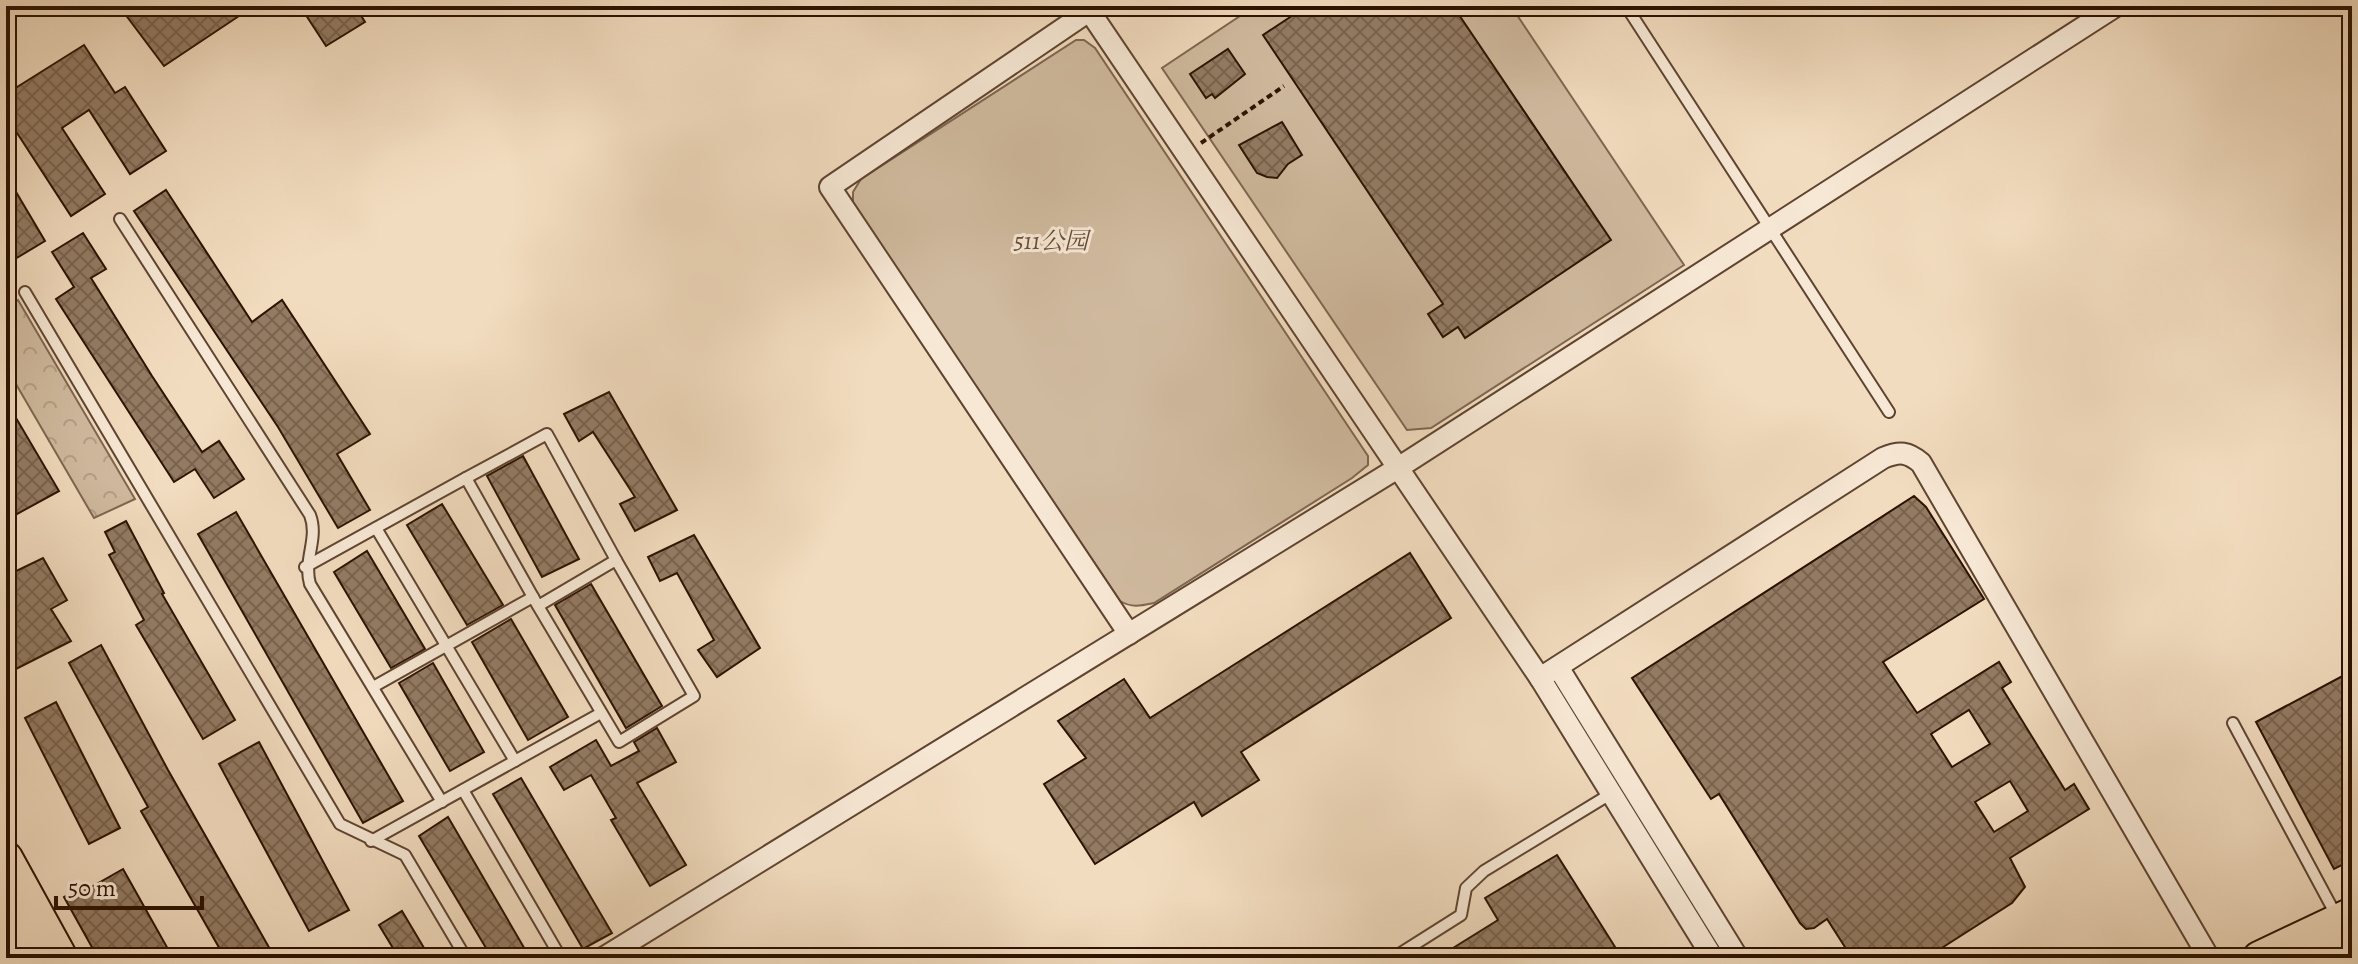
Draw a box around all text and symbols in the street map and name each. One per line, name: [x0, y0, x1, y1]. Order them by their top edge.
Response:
park label: 511公园: [1013, 225, 1092, 257]
scale bar: [56, 860, 202, 910]
text: 50 m: [68, 872, 116, 904]

